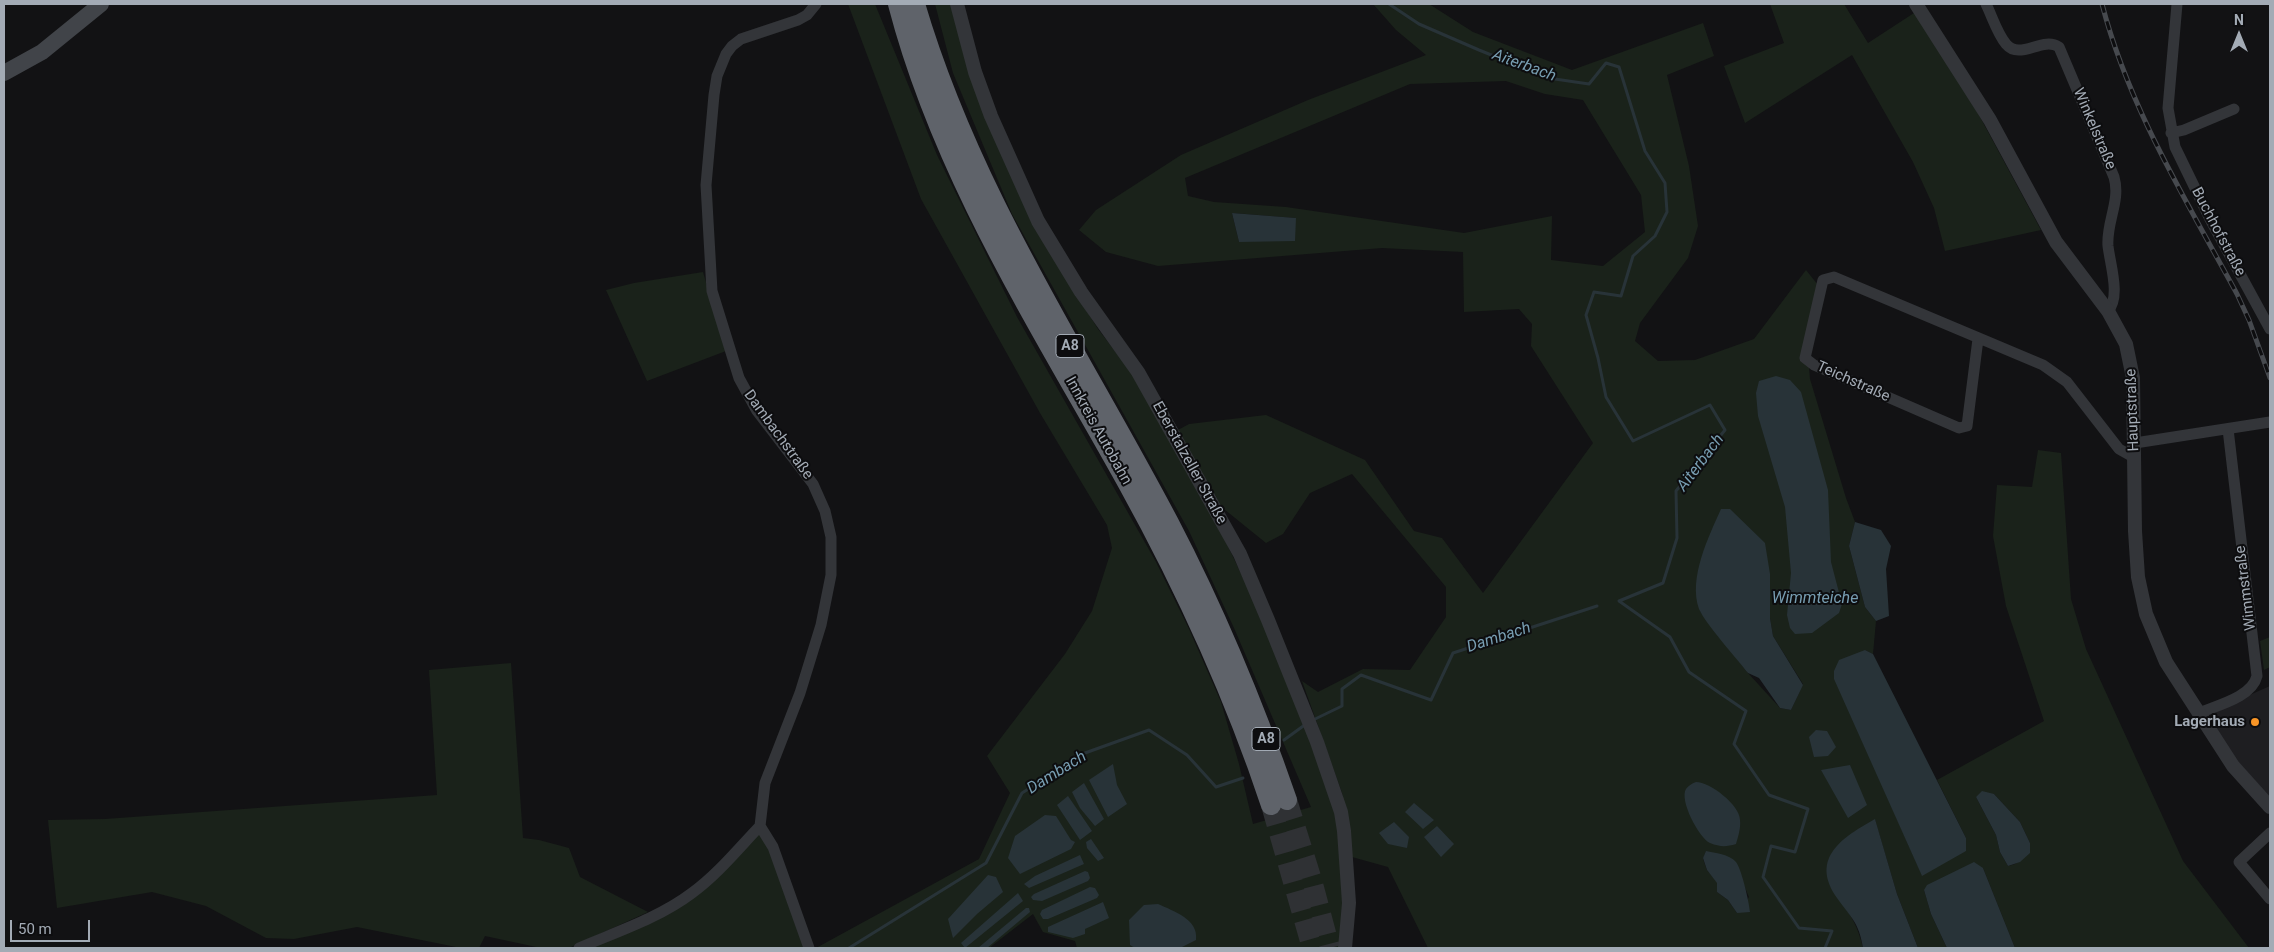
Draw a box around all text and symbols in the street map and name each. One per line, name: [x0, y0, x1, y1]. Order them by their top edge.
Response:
north arrow: [2214, 10, 2264, 60]
text: N: [2234, 12, 2244, 28]
water label: Aiterbach: [1490, 46, 1558, 86]
street label: Winkelstraße: [2069, 86, 2119, 172]
street label: Buchhofstraße: [2187, 184, 2249, 280]
road number: A8: [1056, 334, 1084, 358]
street label: Teichstraße: [1814, 358, 1892, 406]
street label: Hauptstraße: [2123, 368, 2143, 452]
street label: Innkreis Autobahn: [1061, 374, 1135, 488]
street label: Dambachstraße: [739, 387, 817, 483]
street label: Eberstalzeller Straße: [1148, 399, 1230, 527]
water label: Aiterbach: [1673, 431, 1729, 495]
street label: Wimmstraße: [2232, 544, 2260, 632]
water label: Wimmteiche: [1772, 589, 1858, 609]
water label: Dambach: [1465, 619, 1533, 657]
place label: Lagerhaus: [2174, 713, 2245, 731]
marker: Lagerhaus: [2249, 716, 2261, 728]
road number: A8: [1252, 728, 1280, 751]
water label: Dambach: [1024, 747, 1090, 799]
scale bar: [12, 910, 92, 942]
text: 50 m: [18, 920, 52, 938]

